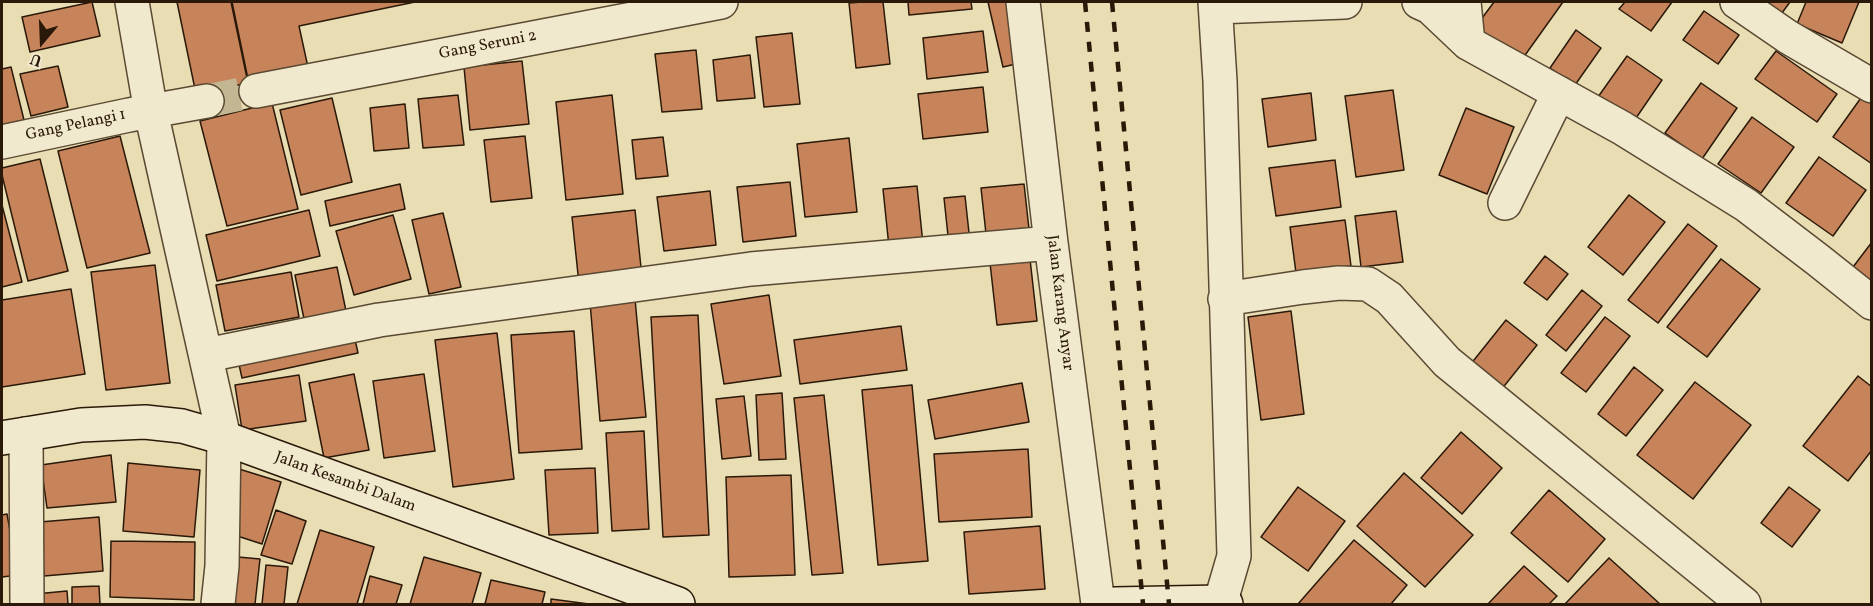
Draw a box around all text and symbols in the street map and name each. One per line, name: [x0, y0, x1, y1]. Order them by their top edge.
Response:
north arrow: [12, 12, 72, 72]
street label: Gang Seruni 2: [438, 27, 538, 65]
text: U: [27, 47, 45, 71]
street label: Gang Pelangi 1: [24, 106, 128, 146]
street label: Jalan Karang Anyar: [1041, 234, 1077, 372]
street label: Jalan Kesambi Dalam: [272, 449, 418, 517]

